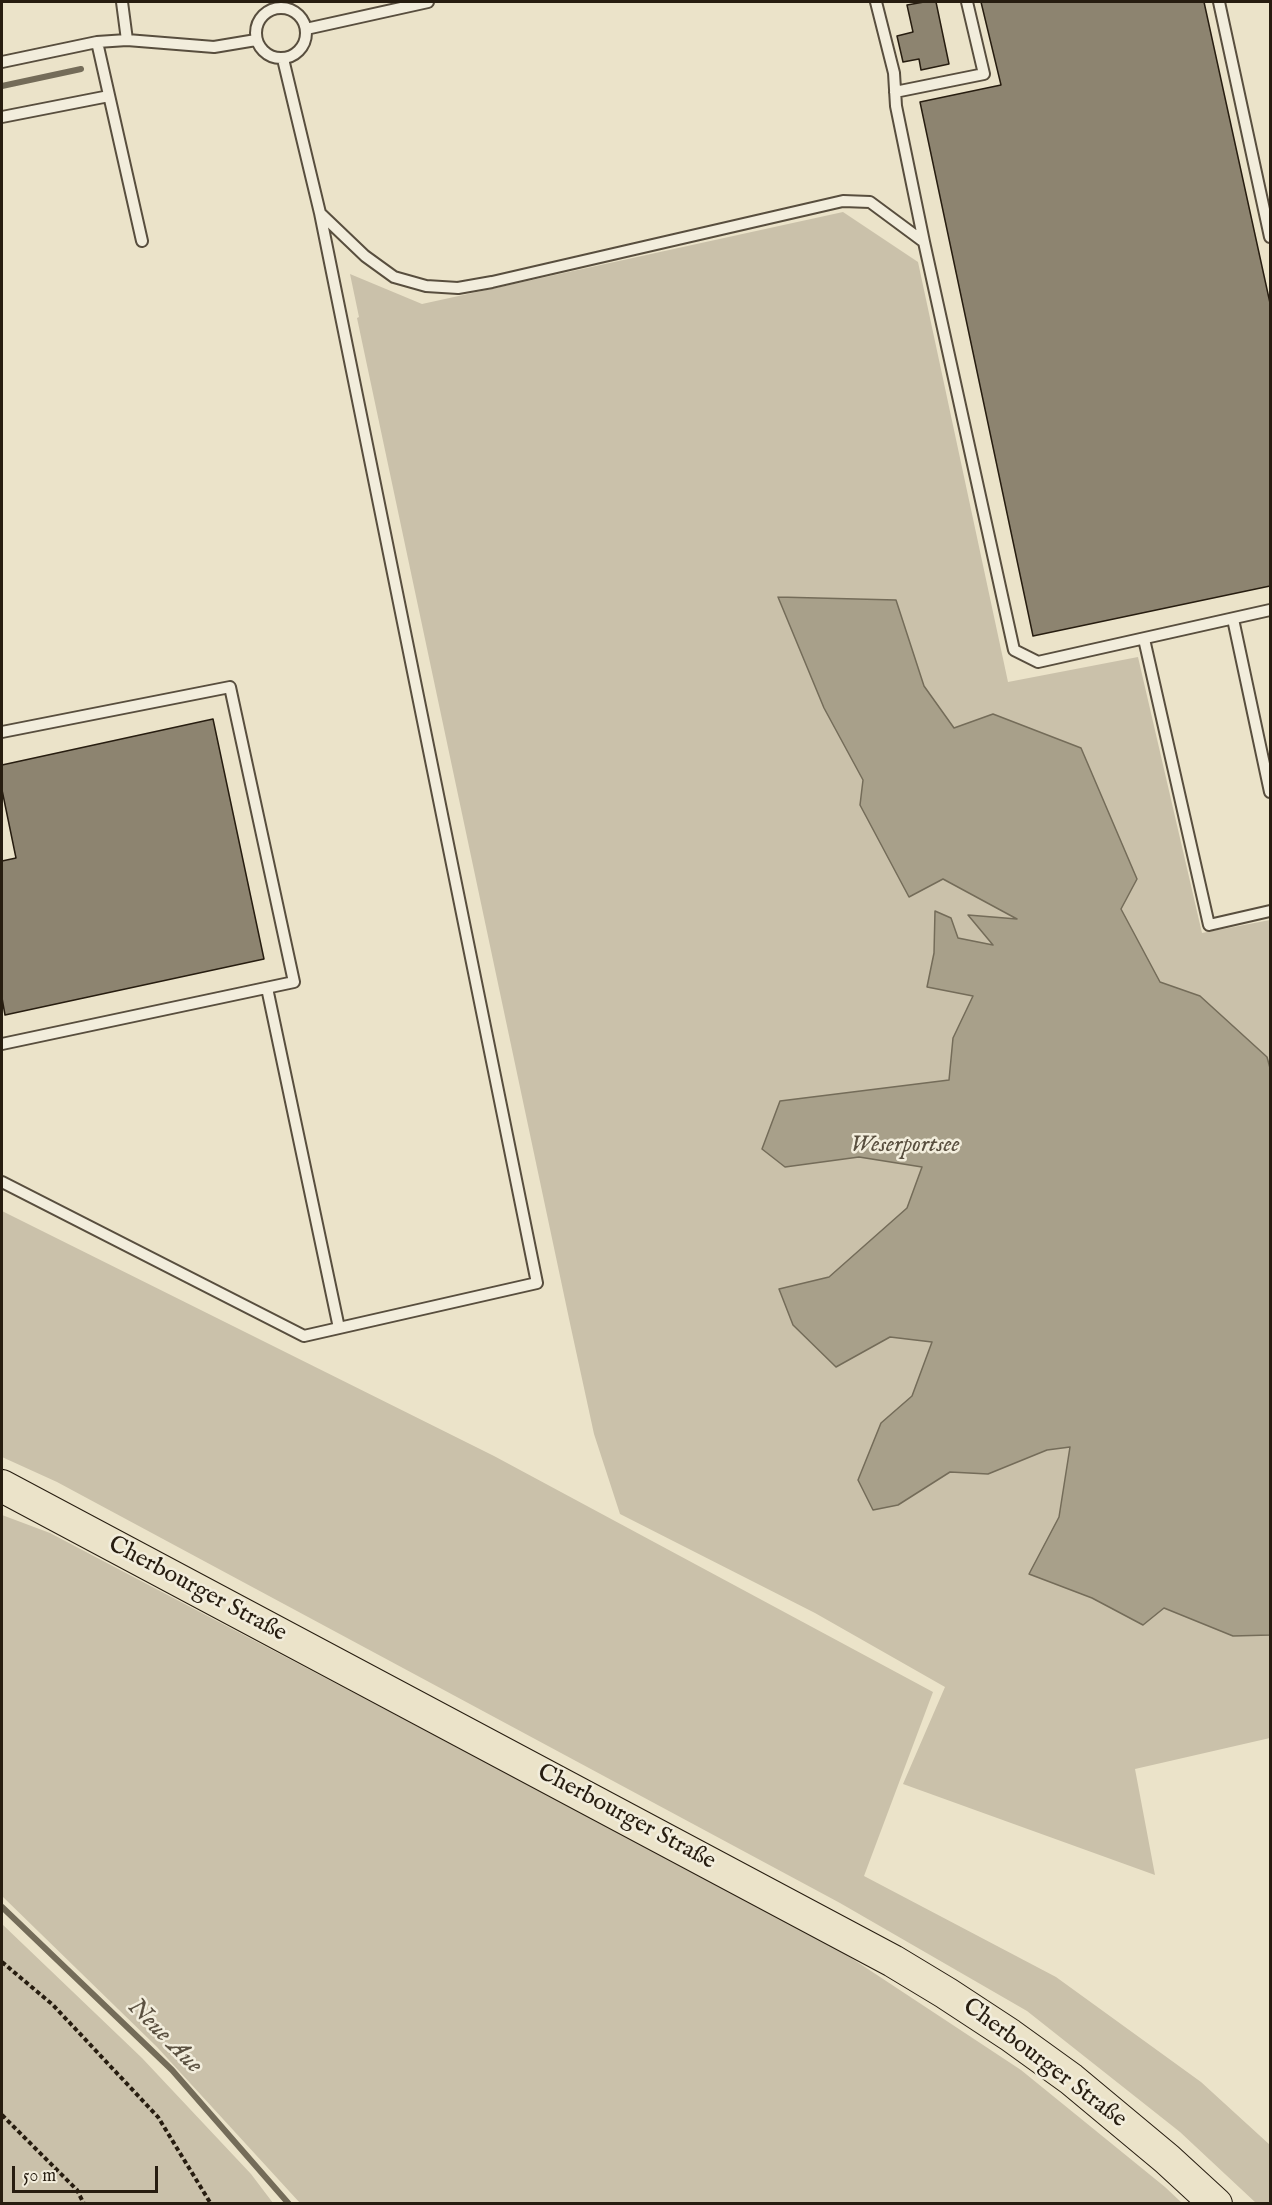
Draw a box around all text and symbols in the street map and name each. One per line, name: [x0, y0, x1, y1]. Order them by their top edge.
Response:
park label: Weserportsee: [851, 1132, 959, 1160]
street label: Cherbourger Straße: [103, 1531, 291, 1649]
street label: Cherbourger Straße: [532, 1759, 720, 1877]
water label: Neue Aue: [120, 1993, 208, 2081]
street label: Cherbourger Straße: [956, 1993, 1132, 2135]
scale bar: [15, 2154, 160, 2192]
text: 50 m: [23, 2165, 56, 2188]

